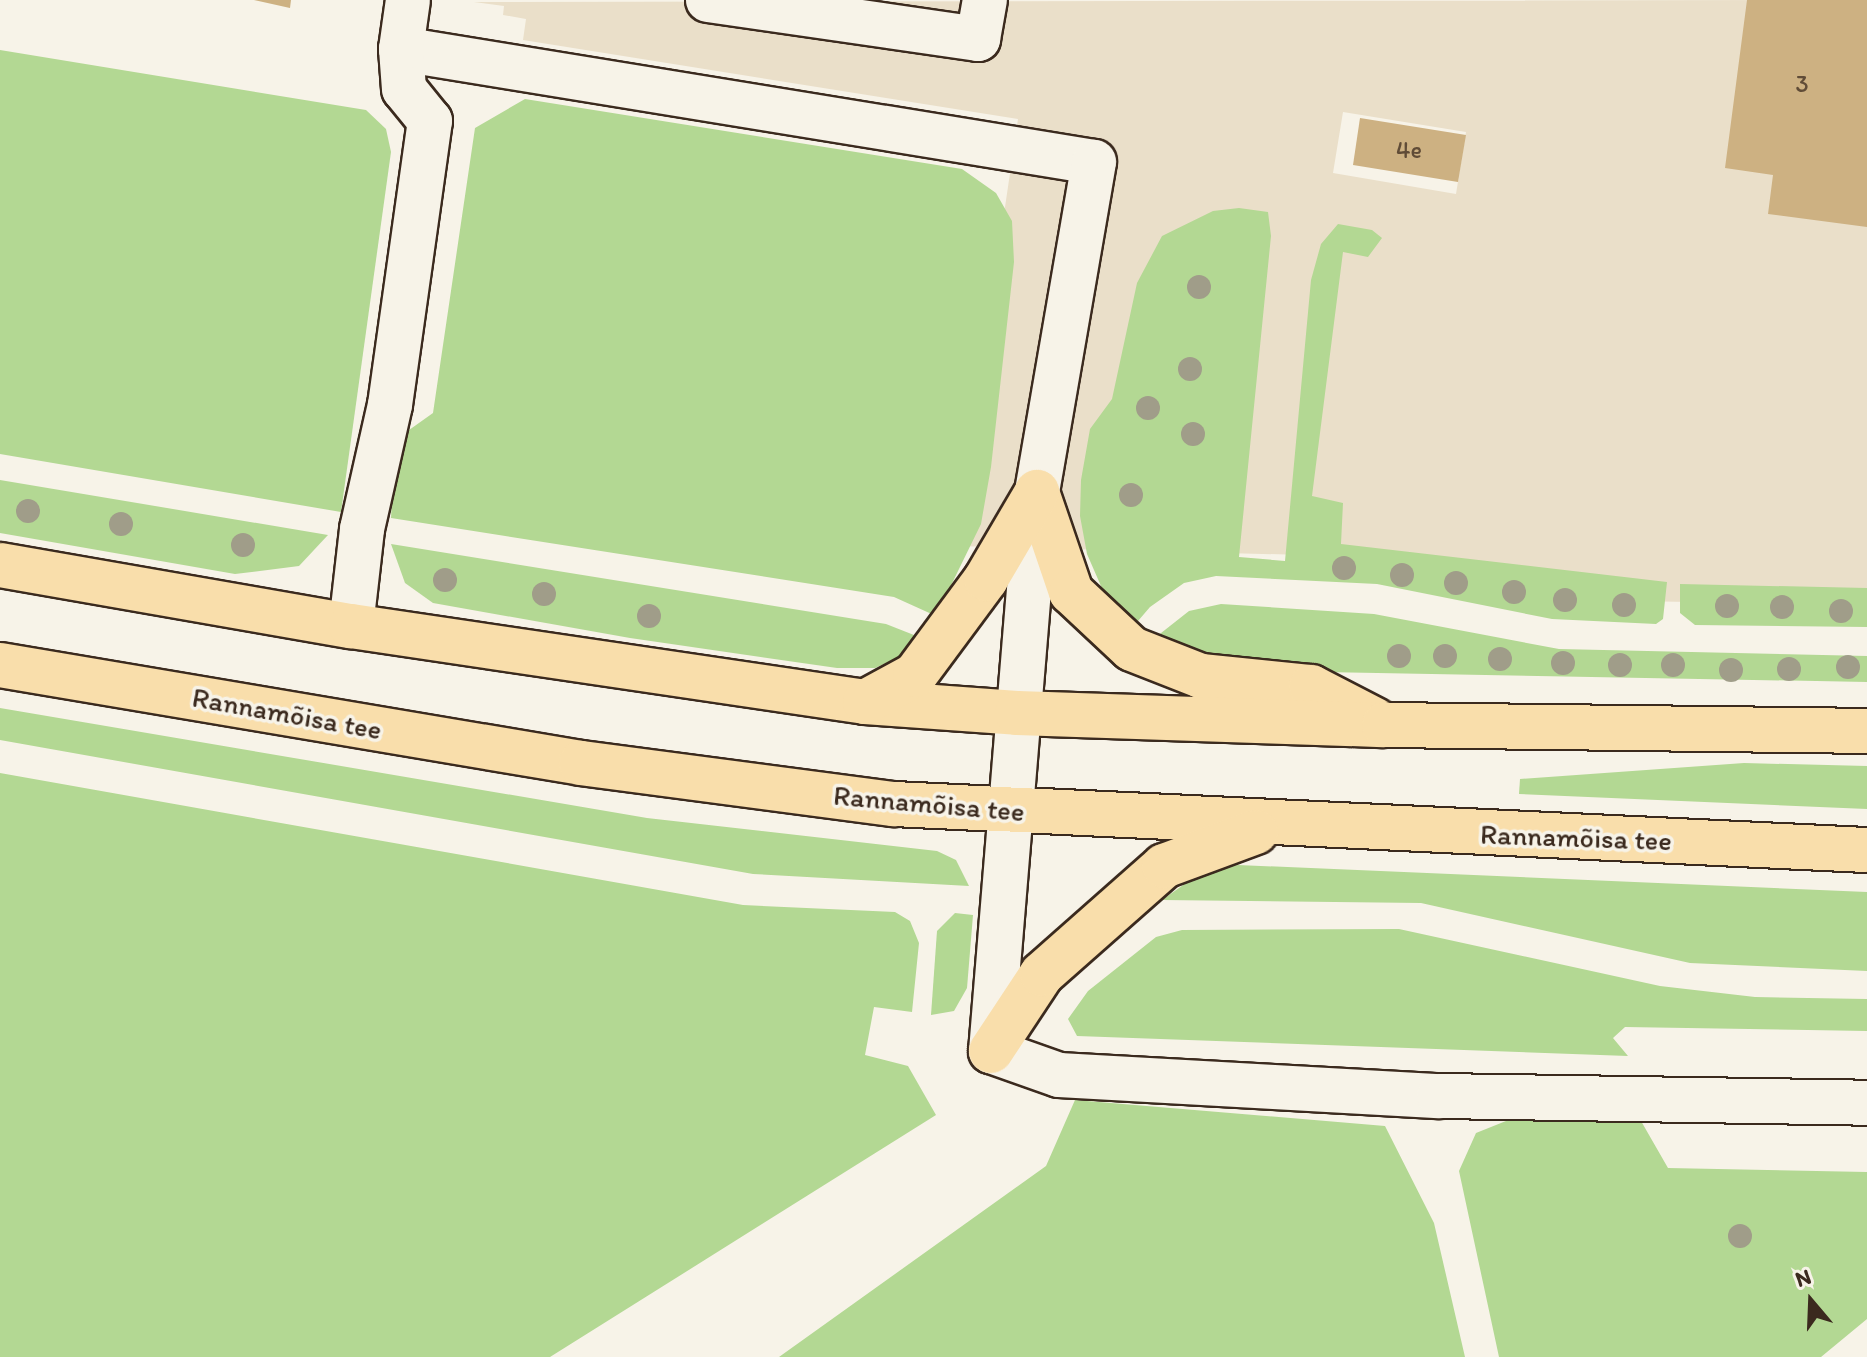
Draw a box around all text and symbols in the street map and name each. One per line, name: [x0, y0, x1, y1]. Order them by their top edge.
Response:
house number: 3: [1795, 70, 1809, 98]
house number: 4e: [1396, 136, 1422, 164]
street label: Rannamõisa tee: [190, 680, 384, 746]
street label: Rannamõisa tee: [832, 778, 1026, 828]
street label: Rannamõisa tee: [1480, 817, 1672, 857]
north arrow: [1771, 1261, 1851, 1341]
text: N: [1792, 1263, 1814, 1293]

